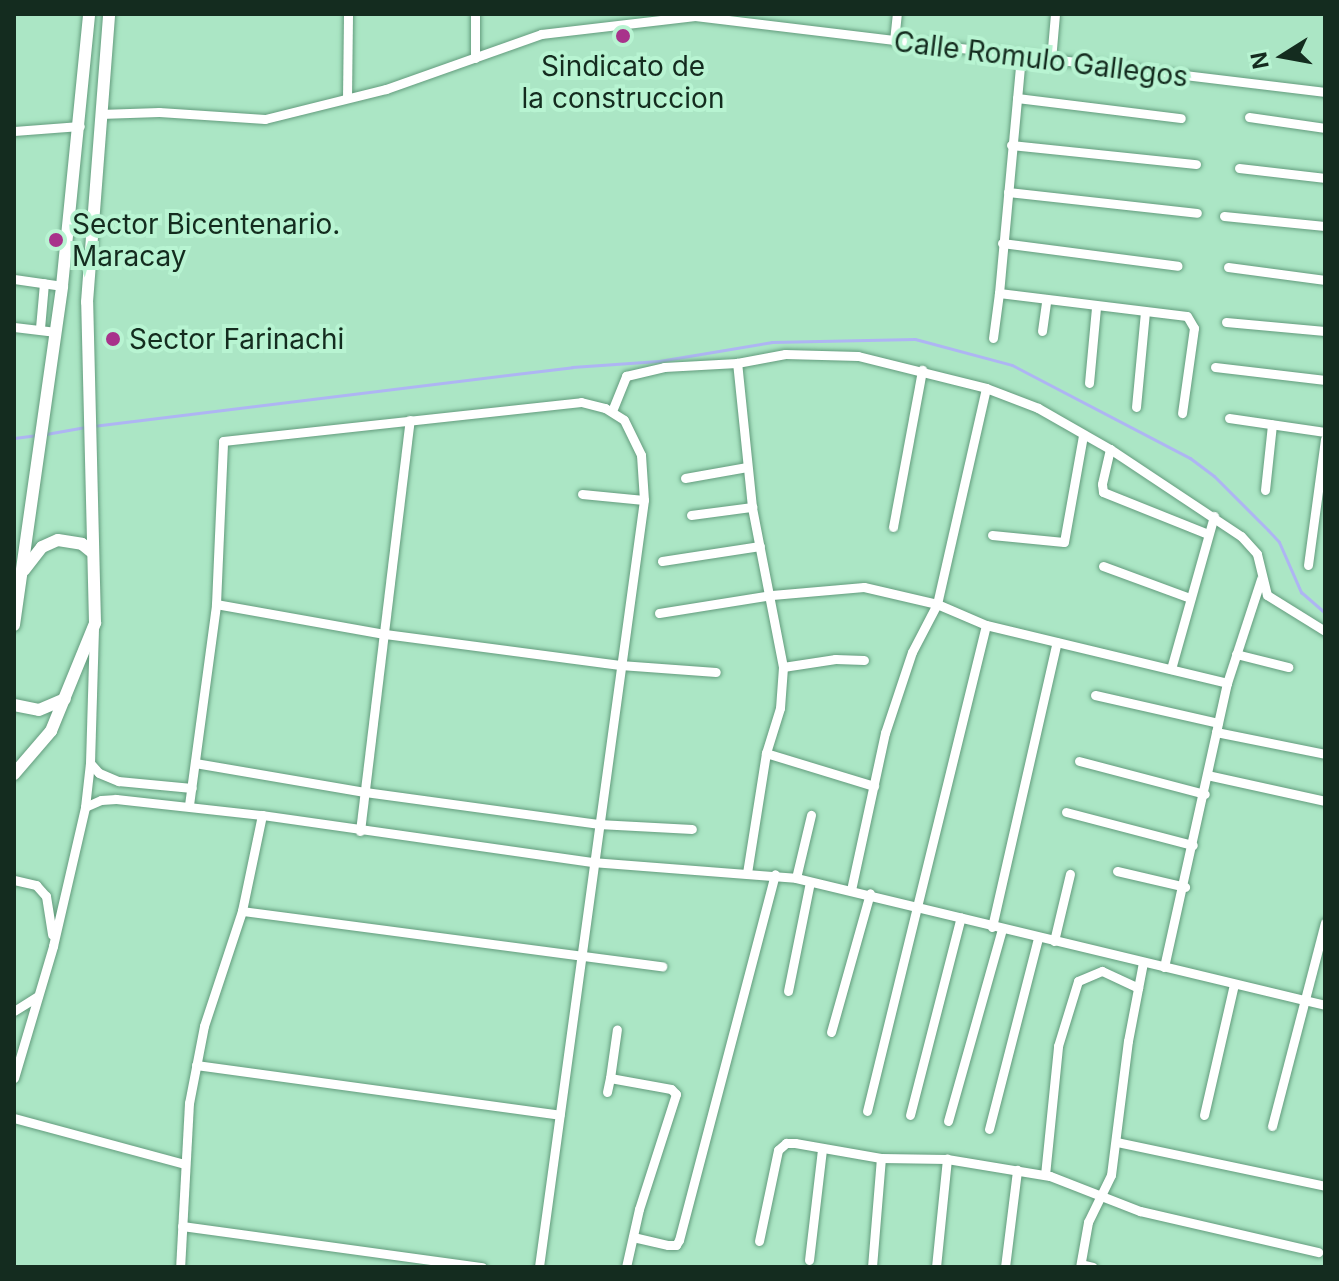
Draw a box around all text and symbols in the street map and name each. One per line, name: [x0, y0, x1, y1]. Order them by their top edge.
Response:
north arrow: [1243, 16, 1323, 96]
street label: Calle Romulo Gallegos: [892, 24, 1190, 94]
marker: Sindicato de la construccion: [614, 27, 632, 45]
place label: Sindicato de la construccion: [522, 49, 724, 115]
text: N: [1245, 50, 1274, 71]
place label: Sector Bicentenario. Maracay: [72, 207, 340, 273]
marker: Sector Bicentenario. Maracay: [47, 231, 65, 249]
place label: Sector Farinachi: [129, 322, 344, 356]
marker: Sector Farinachi: [104, 330, 122, 348]

